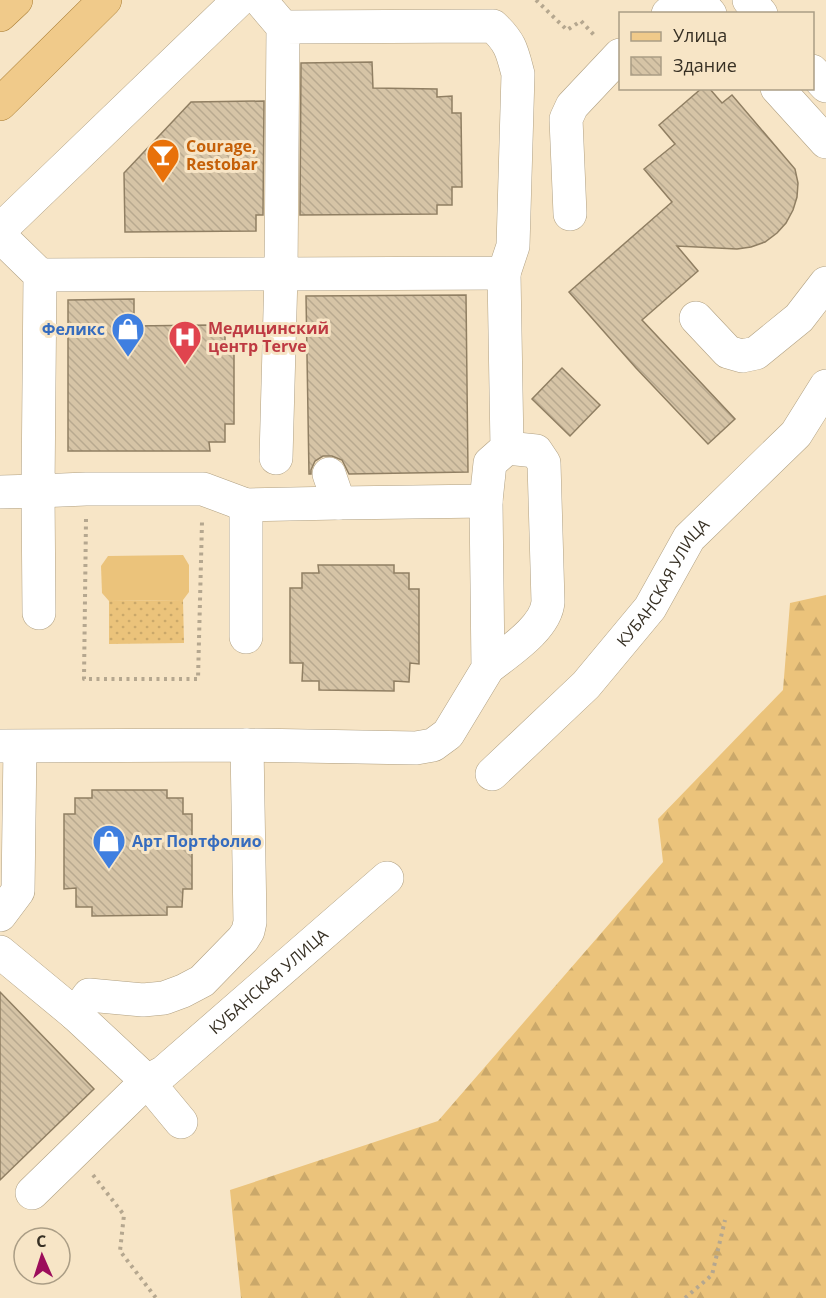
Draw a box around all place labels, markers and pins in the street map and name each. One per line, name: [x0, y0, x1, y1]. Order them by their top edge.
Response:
place label: Сourage, Restobar: [186, 135, 258, 175]
bar icon: Сourage, Restobar: [145, 137, 181, 184]
shop icon: Феликс: [110, 311, 146, 358]
place label: Медицинский центр Terve: [208, 317, 329, 357]
place label: Феликс: [42, 318, 105, 340]
hospital icon: Медицинский центр Terve: [167, 319, 203, 366]
shop icon: Арт Портфолио: [91, 823, 127, 870]
place label: Арт Портфолио: [132, 830, 262, 852]

